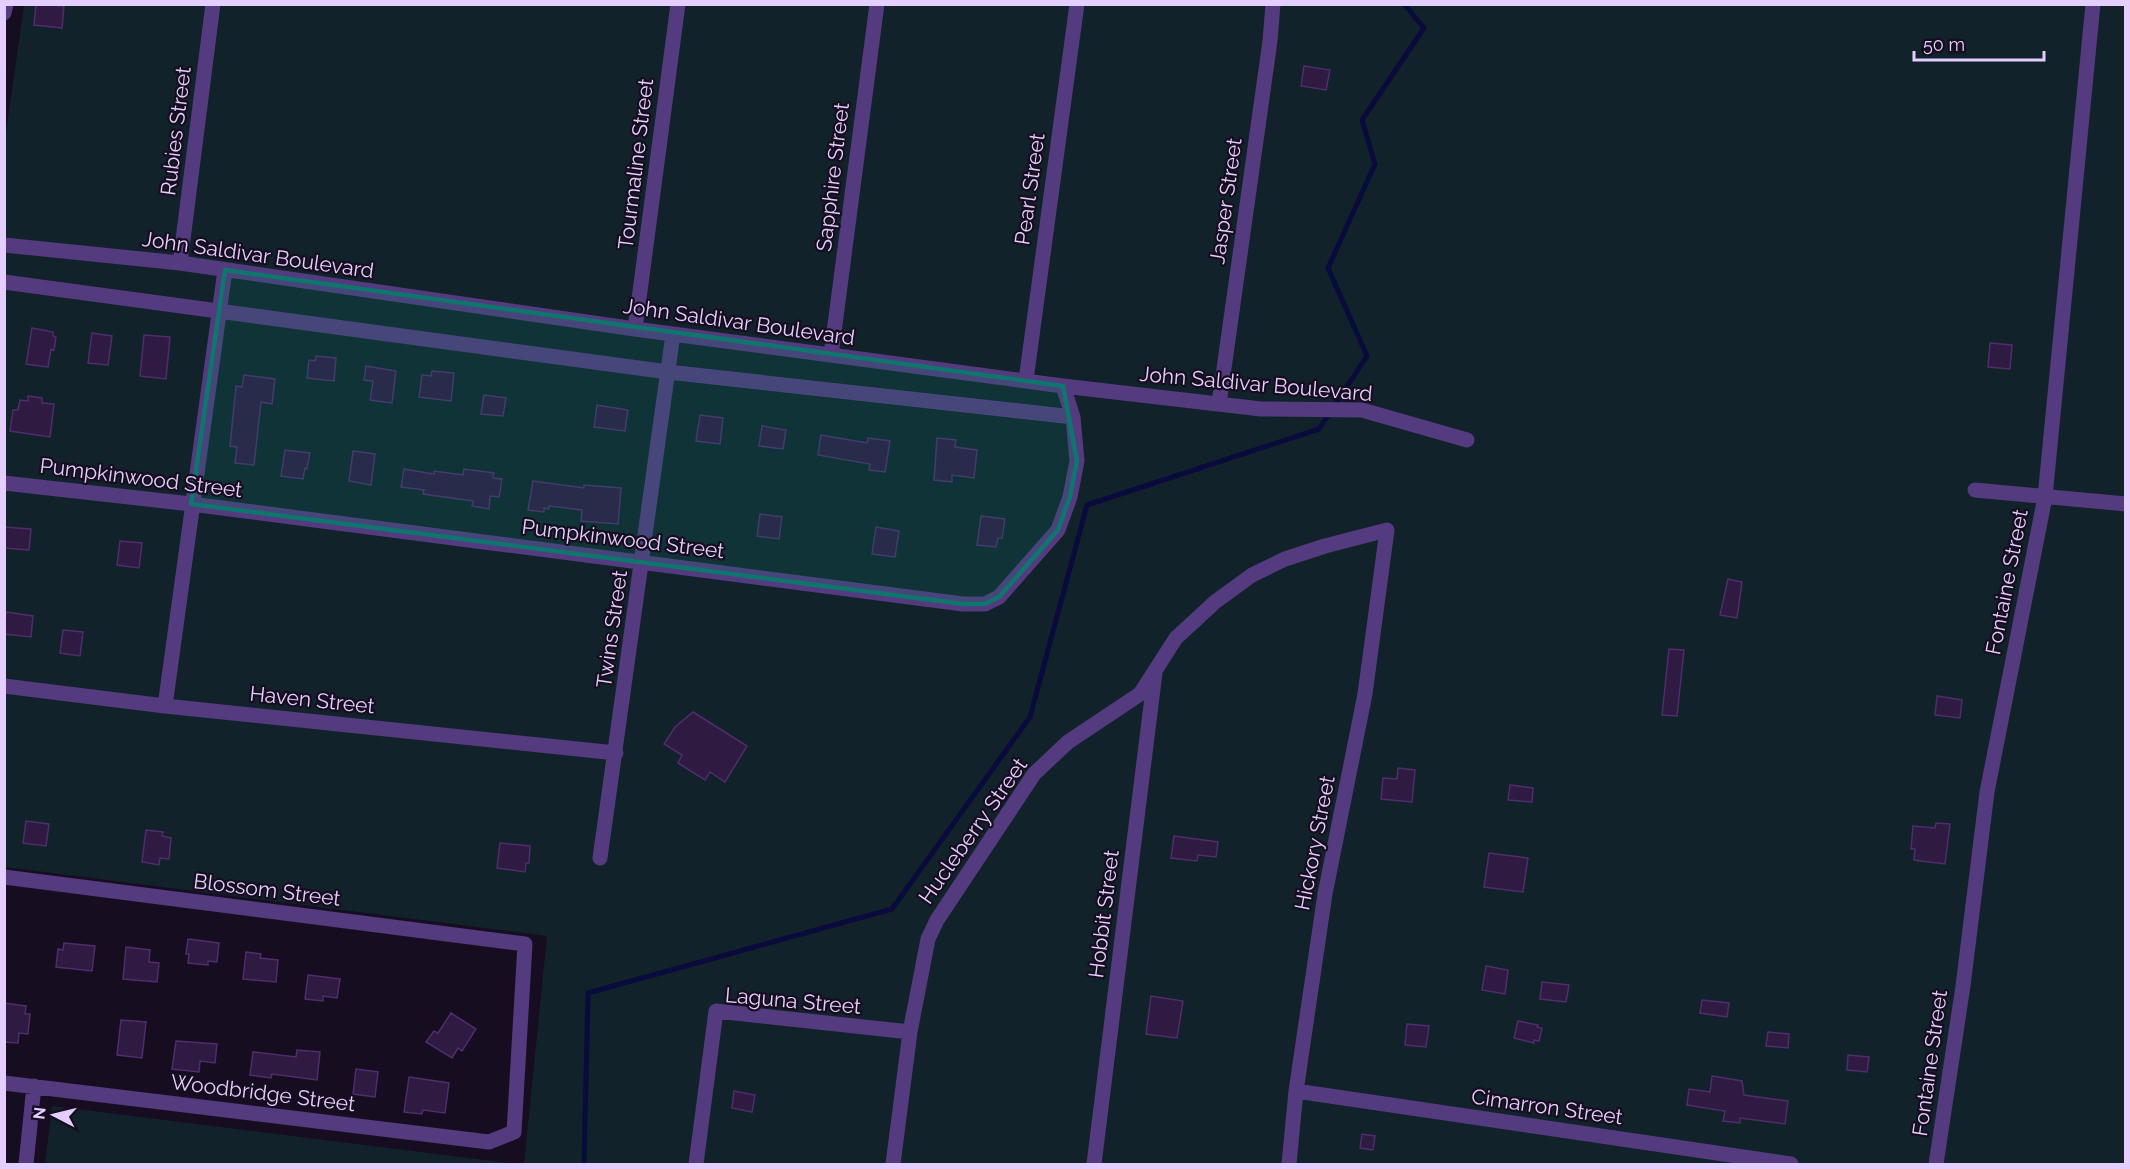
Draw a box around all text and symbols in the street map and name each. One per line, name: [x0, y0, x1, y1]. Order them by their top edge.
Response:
scale bar: [1914, 24, 2044, 62]
text: 50 m: [1923, 34, 1965, 55]
street label: Rubies Street: [155, 65, 196, 197]
street label: Tourmaline Street: [613, 77, 658, 251]
street label: Sapphire Street: [811, 101, 854, 253]
street label: Pearl Street: [1009, 131, 1050, 246]
street label: Jasper Street: [1204, 136, 1247, 266]
street label: John Saldivar Boulevard: [141, 226, 375, 283]
street label: John Saldivar Boulevard: [622, 293, 856, 350]
street label: John Saldivar Boulevard: [1139, 361, 1373, 406]
street label: Pumpkinwood Street: [38, 453, 244, 502]
street label: Fontaine Street: [1980, 507, 2033, 657]
street label: Pumpkinwood Street: [520, 514, 726, 563]
street label: Twins Street: [591, 568, 632, 689]
street label: Haven Street: [248, 681, 376, 718]
street label: Hucleberry Street: [913, 753, 1032, 908]
street label: Hickory Street: [1289, 774, 1340, 912]
street label: Hobbit Street: [1083, 848, 1124, 979]
street label: Blossom Street: [192, 868, 342, 911]
street label: Laguna Street: [724, 982, 862, 1019]
street label: Fontaine Street: [1907, 988, 1952, 1138]
street label: Woodbridge Street: [169, 1069, 357, 1116]
street label: Cimarron Street: [1470, 1084, 1624, 1129]
north arrow: [24, 1085, 84, 1145]
text: N: [29, 1106, 50, 1120]

